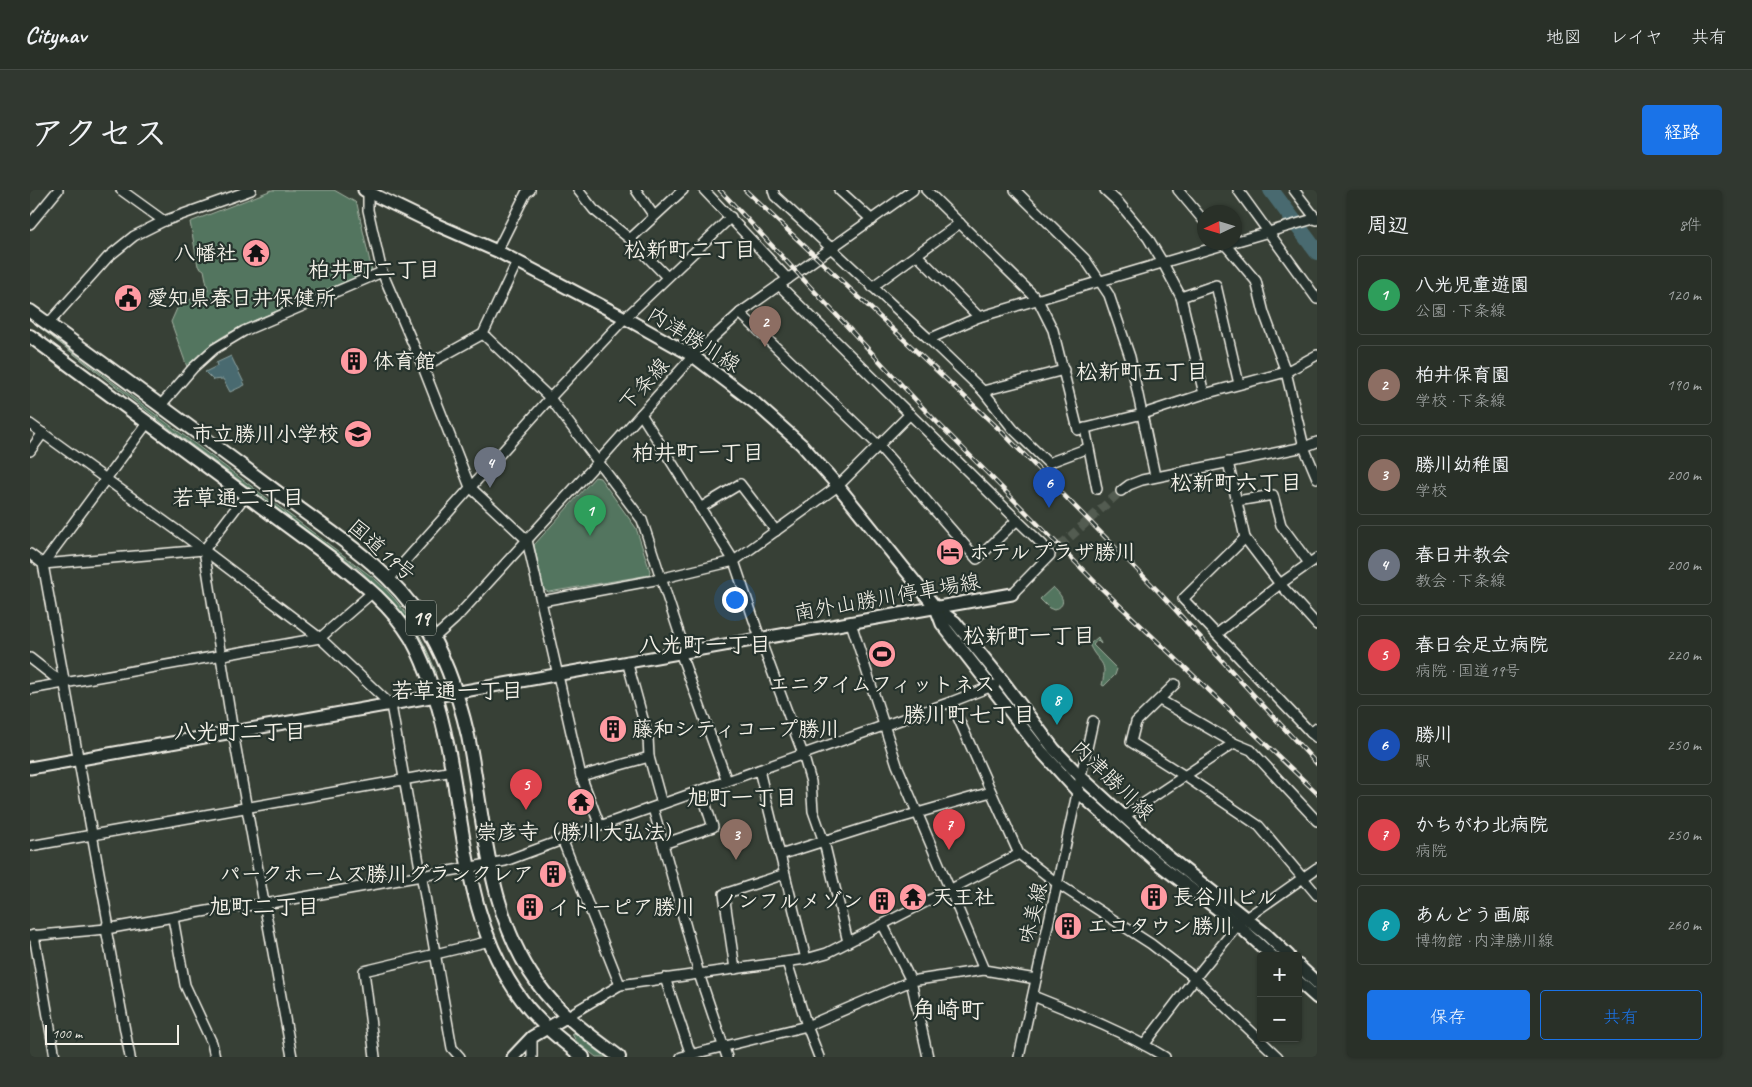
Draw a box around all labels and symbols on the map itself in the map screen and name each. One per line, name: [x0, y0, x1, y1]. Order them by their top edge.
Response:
north arrow: [1197, 205, 1242, 250]
district label: 松新町二丁目: [624, 236, 756, 264]
temple icon: 八幡社: [241, 238, 271, 268]
place label: 八幡社: [174, 240, 237, 266]
district label: 柏井町二丁目: [308, 256, 440, 284]
public building icon: 愛知県春日井保健所: [113, 283, 143, 313]
place label: 愛知県春日井保健所: [147, 285, 336, 311]
street label: 内津勝川線: [643, 300, 745, 378]
pin: 2: [749, 306, 781, 347]
building icon: 体育館: [339, 346, 369, 376]
place label: 体育館: [373, 348, 436, 374]
street label: 下条線: [613, 352, 675, 416]
district label: 松新町五丁目: [1076, 358, 1208, 386]
school or university icon: 市立勝川小学校: [343, 419, 373, 449]
place label: 市立勝川小学校: [192, 421, 339, 447]
district label: 柏井町一丁目: [632, 439, 764, 467]
pin: 4: [474, 447, 506, 488]
pin: 6: [1033, 467, 1065, 508]
district label: 松新町六丁目: [1170, 469, 1302, 497]
district label: 若草通二丁目: [172, 484, 304, 512]
pin: 1: [574, 495, 606, 536]
street label: 国道19号: [343, 513, 421, 587]
hotel icon: ホテルプラザ勝川: [935, 537, 965, 567]
place label: ホテルプラザ勝川: [969, 539, 1136, 565]
street label: 南外山勝川停車場線: [792, 568, 982, 626]
your location: [722, 587, 748, 613]
road number: 19: [406, 600, 436, 636]
district label: 松新町一丁目: [963, 622, 1095, 650]
district label: 八光町一丁目: [639, 631, 771, 659]
sports icon: エニタイムフィットネス: [867, 639, 897, 669]
place label: エニタイムフィットネス: [769, 671, 995, 697]
district label: 若草通一丁目: [391, 677, 523, 705]
pin: 8: [1041, 684, 1073, 725]
district label: 勝川町七丁目: [903, 701, 1035, 729]
building icon: 藤和シティコープ勝川: [598, 714, 628, 744]
place label: 藤和シティコープ勝川: [632, 716, 840, 742]
district label: 八光町二丁目: [174, 718, 306, 746]
street label: 内津勝川線: [1066, 734, 1160, 826]
pin: 5: [510, 769, 542, 810]
district label: 旭町一丁目: [687, 784, 797, 812]
temple icon: 崇彦寺（勝川大弘法）: [566, 787, 596, 817]
pin: 7: [933, 809, 965, 850]
place label: 崇彦寺（勝川大弘法）: [476, 819, 686, 845]
pin: 3: [720, 819, 752, 860]
building icon: パークホームズ勝川グランクレア: [538, 859, 568, 889]
place label: パークホームズ勝川グランクレア: [220, 861, 534, 887]
street label: 味美線: [1013, 879, 1053, 947]
temple icon: 天王社: [898, 882, 928, 912]
building icon: 長谷川ビル: [1139, 882, 1169, 912]
place label: 天王社: [932, 884, 995, 910]
place label: 長谷川ビル: [1173, 884, 1278, 910]
building icon: ノンフルメゾン: [867, 886, 897, 916]
place label: ノンフルメゾン: [716, 888, 863, 914]
building icon: イトーピア勝川: [515, 892, 545, 922]
district label: 旭町二丁目: [209, 893, 319, 921]
place label: イトーピア勝川: [549, 894, 696, 920]
building icon: エコタウン勝川: [1053, 911, 1083, 941]
place label: エコタウン勝川: [1087, 913, 1234, 939]
district label: 角崎町: [912, 995, 984, 1025]
scale bar: [45, 1022, 179, 1045]

